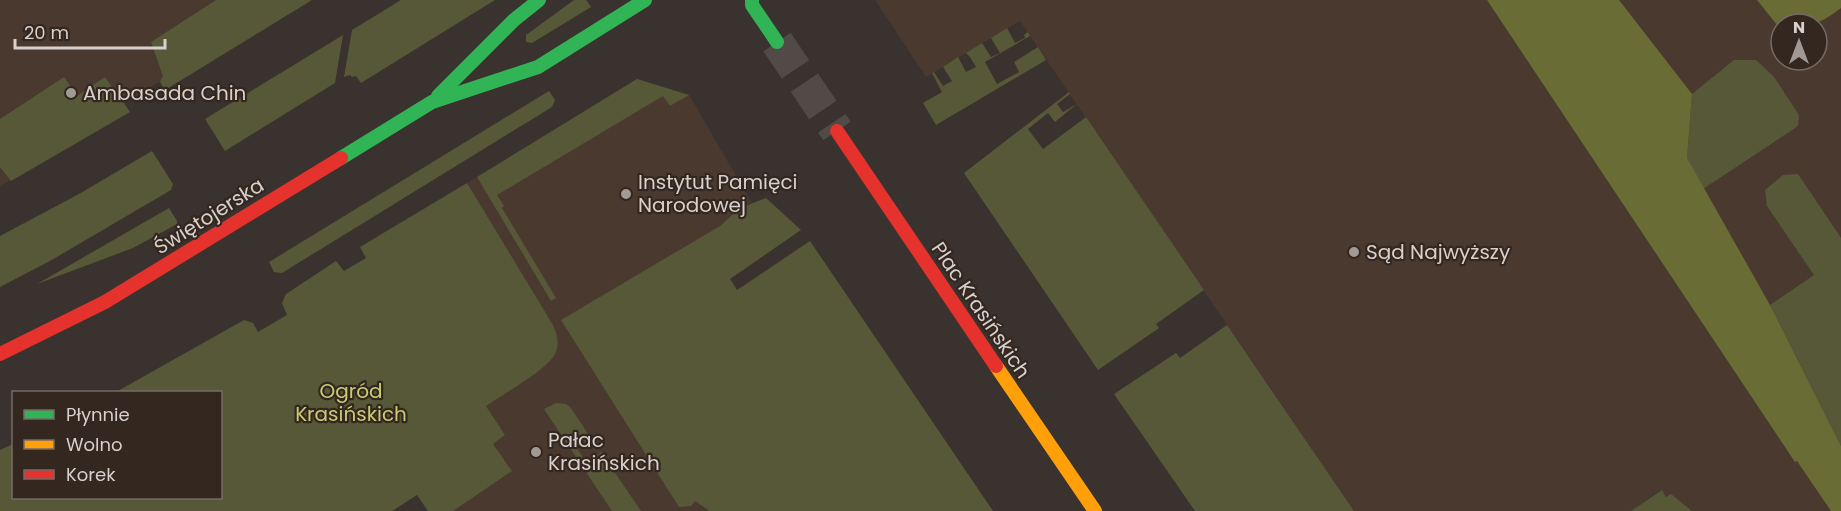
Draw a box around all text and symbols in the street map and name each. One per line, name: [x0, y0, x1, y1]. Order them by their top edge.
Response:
scale bar: [15, 12, 165, 50]
north arrow: [1769, 12, 1829, 72]
text: N: [1793, 16, 1805, 39]
text: 20 m: [24, 20, 69, 45]
place label: Ambasada Chin: [83, 79, 246, 107]
marker: Ambasada Chin: [64, 86, 78, 100]
place label: Instytut Pamięci Narodowej: [638, 168, 797, 219]
street label: Świętojerska: [149, 171, 269, 261]
marker: Instytut Pamięci Narodowej: [619, 187, 633, 201]
street label: Plac Krasińskich: [925, 236, 1037, 384]
place label: Sąd Najwyższy: [1366, 238, 1510, 266]
marker: Sąd Najwyższy: [1347, 245, 1361, 259]
park label: Ogród Krasińskich: [295, 377, 407, 428]
legend: [12, 391, 222, 499]
text: Płynnie: [66, 402, 130, 427]
place label: Pałac Krasińskich: [548, 426, 660, 477]
text: Wolno: [66, 432, 123, 457]
marker: Pałac Krasińskich: [529, 445, 543, 459]
text: Korek: [66, 462, 116, 487]

